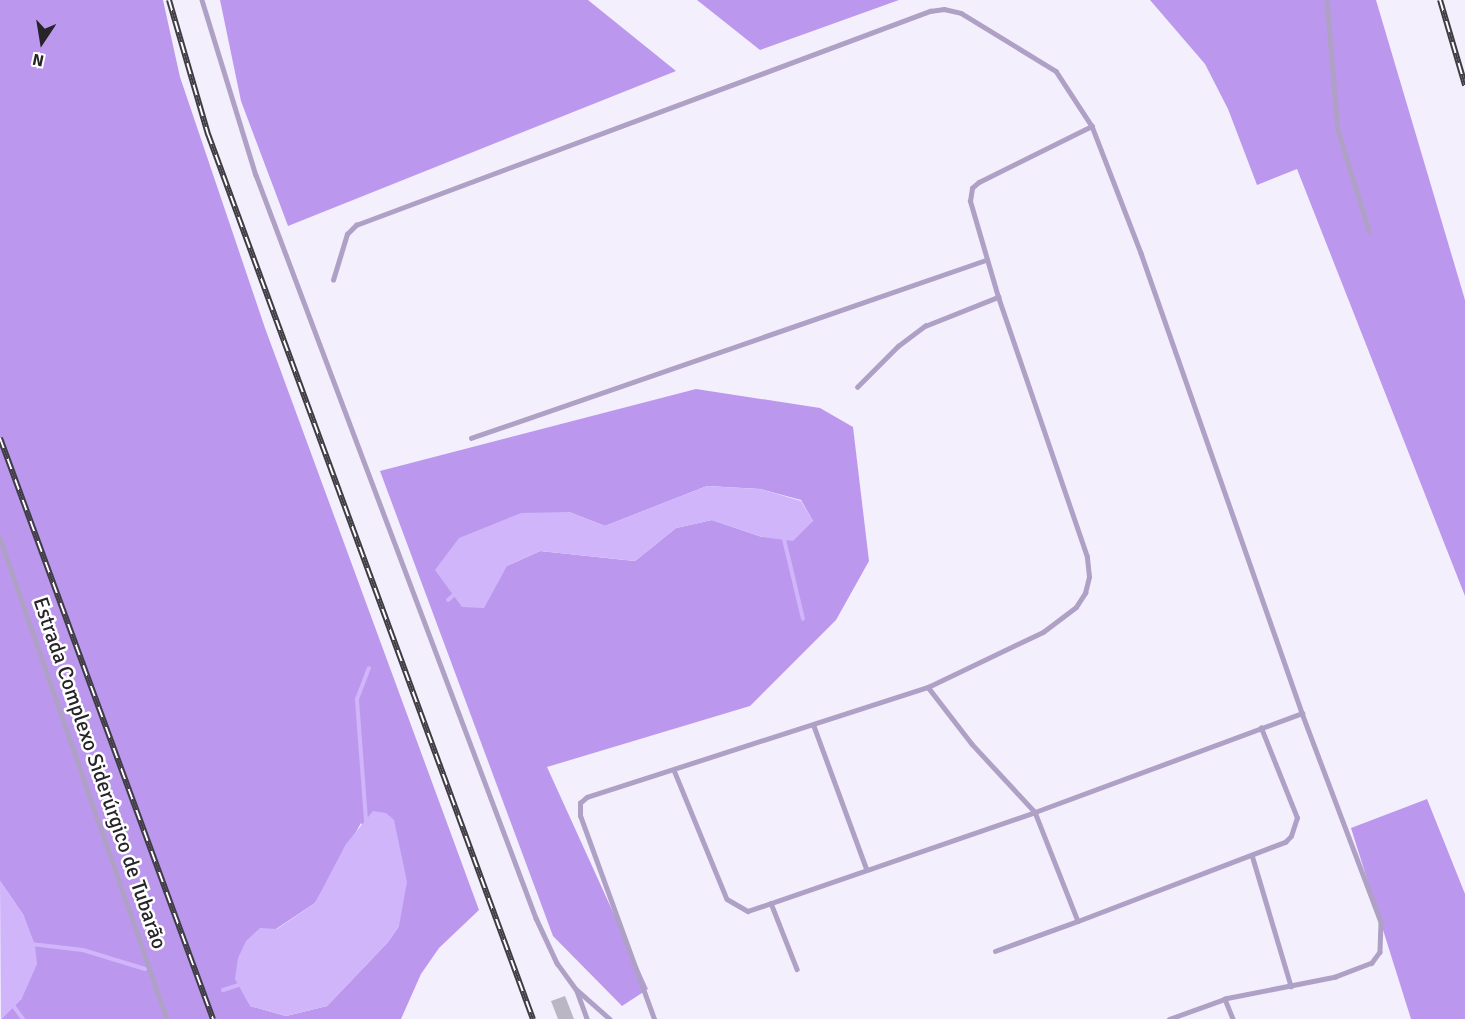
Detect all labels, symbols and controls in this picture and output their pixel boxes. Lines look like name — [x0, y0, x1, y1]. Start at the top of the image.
north arrow — [12, 12, 72, 72]
text: N — [31, 49, 46, 71]
street label: Estrada Complexo Siderúrgico de Tubarão — [28, 594, 172, 952]

